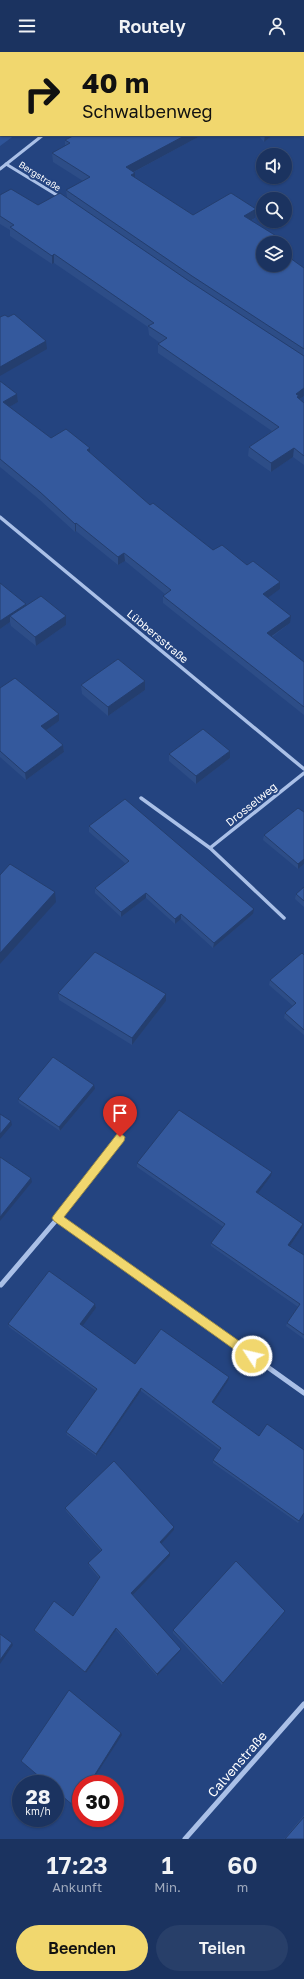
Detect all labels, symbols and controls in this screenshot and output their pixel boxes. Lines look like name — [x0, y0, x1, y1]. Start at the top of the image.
icon: menu — [16, 15, 38, 37]
text: Routely — [118, 15, 186, 37]
icon: person — [266, 15, 288, 37]
text: 40 m — [82, 66, 149, 99]
icon: right — [16, 68, 68, 120]
text: Schwalbenweg — [82, 100, 213, 122]
map controls — [256, 148, 292, 272]
button: sound — [256, 148, 292, 184]
street label: Bergstraße — [17, 159, 63, 193]
button: search — [256, 192, 292, 228]
button: layers — [256, 236, 292, 272]
street label: Lübbersstraße — [125, 607, 191, 665]
street label: Drosselweg — [223, 779, 279, 829]
pin — [103, 1096, 137, 1137]
icon: arrive — [109, 1102, 131, 1124]
position arrow — [231, 1335, 273, 1377]
street label: Calvenstraße — [204, 1728, 270, 1800]
speed limit sign: 30 — [72, 1775, 124, 1827]
text: 28 — [25, 1784, 50, 1808]
text: km/h — [25, 1805, 51, 1817]
text: 17:23 — [46, 1850, 108, 1879]
text: 1 — [161, 1850, 174, 1879]
text: 60 — [227, 1850, 258, 1879]
text: Ankunft — [52, 1879, 102, 1895]
text: Min. — [154, 1879, 181, 1895]
text: m — [237, 1879, 248, 1895]
button: Beenden — [16, 1925, 148, 1971]
button: Teilen — [156, 1925, 288, 1971]

